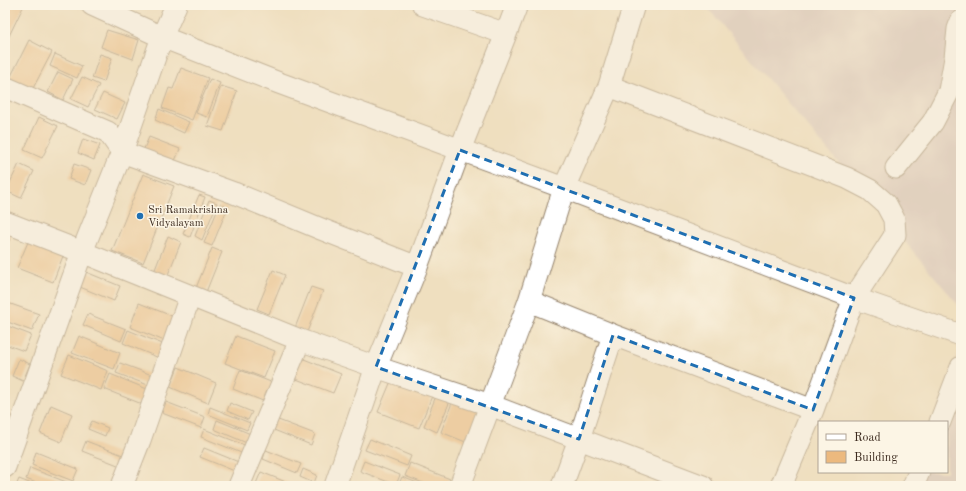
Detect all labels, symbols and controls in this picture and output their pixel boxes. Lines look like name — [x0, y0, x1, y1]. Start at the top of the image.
place label: Sri Ramakrishna Vidyalayam — [148, 205, 229, 229]
marker: Sri Ramakrishna Vidyalayam — [135, 211, 145, 221]
legend — [818, 421, 948, 473]
text: Road — [854, 432, 881, 444]
text: Building — [854, 452, 898, 464]

